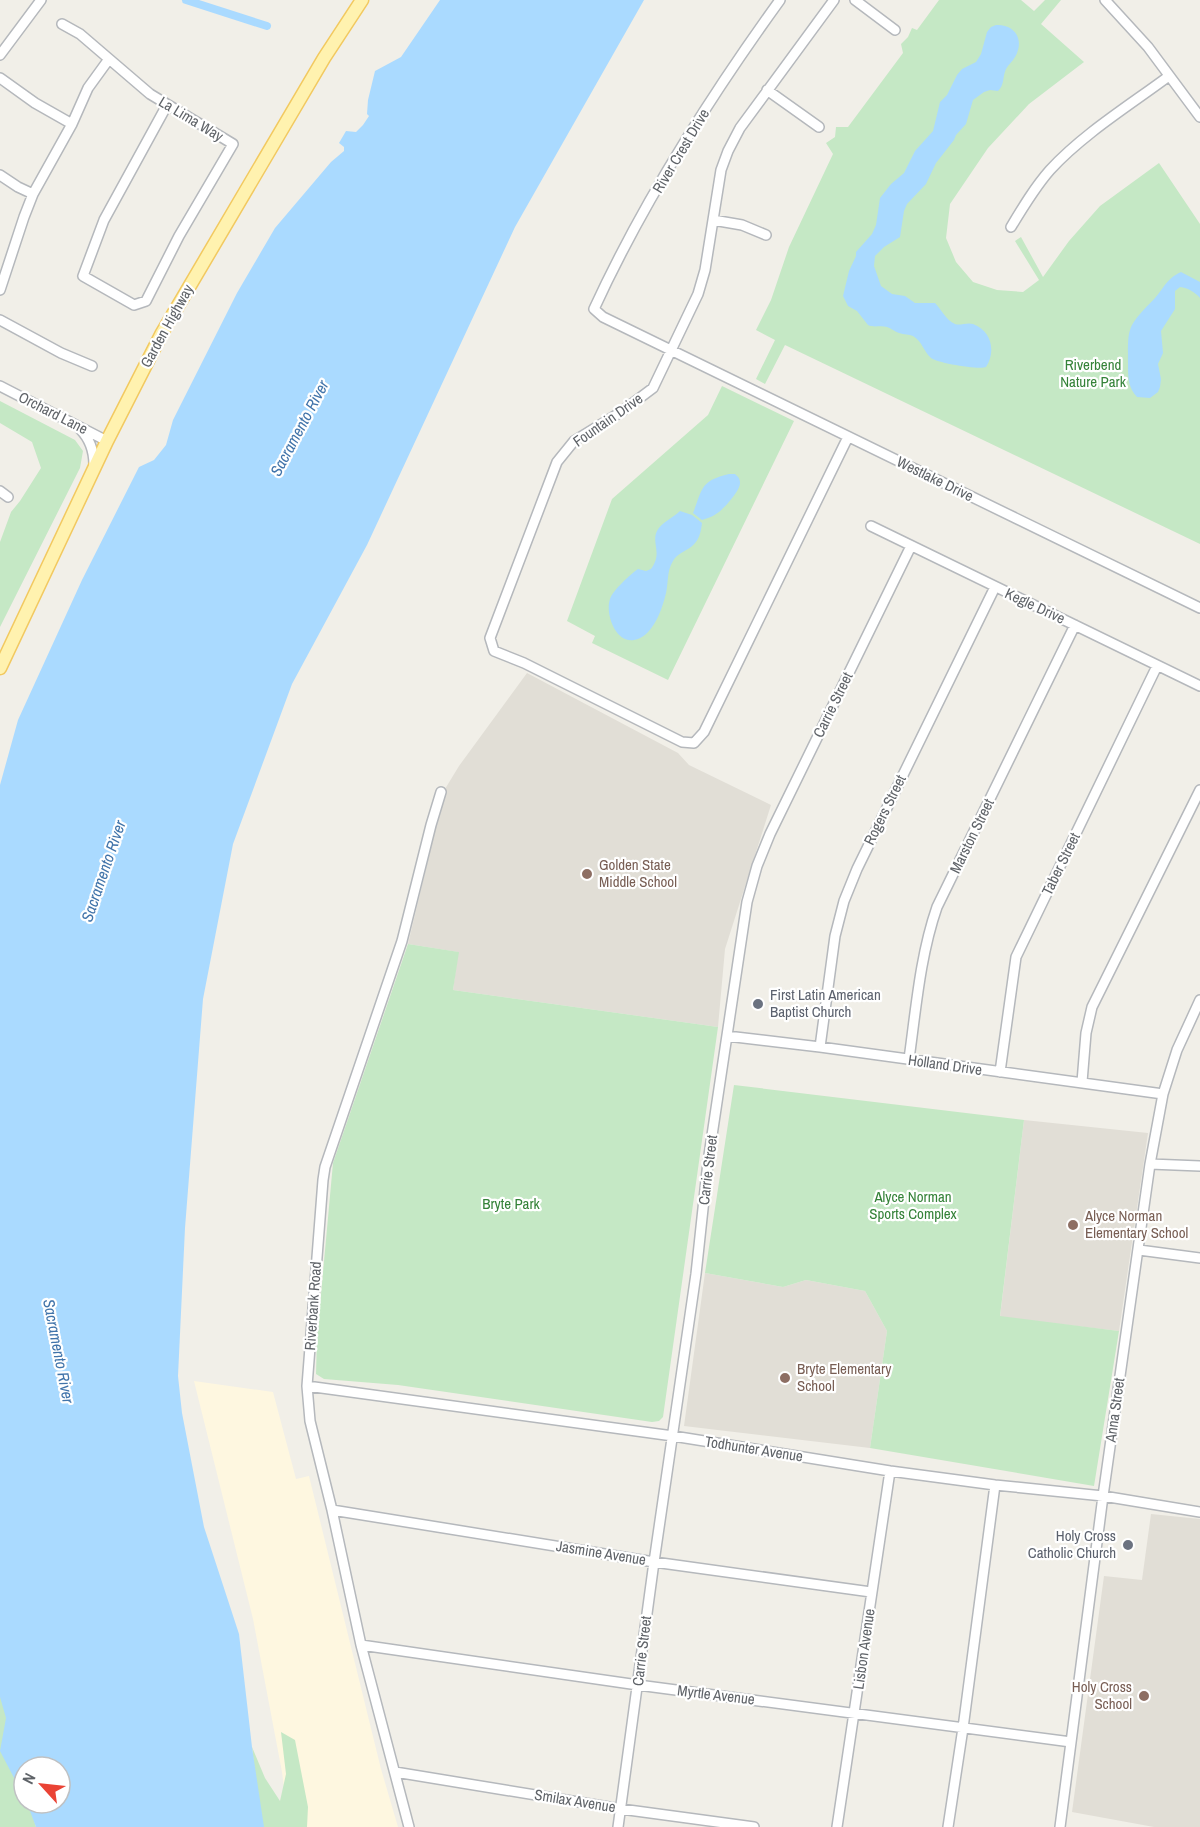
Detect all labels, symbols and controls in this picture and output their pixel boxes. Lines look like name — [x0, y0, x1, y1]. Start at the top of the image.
street label: La Lima Way — [155, 91, 228, 147]
street label: River Crest Drive — [647, 104, 714, 197]
street label: Garden Highway — [135, 280, 199, 371]
park label: Riverbend Nature Park — [1060, 354, 1127, 392]
water label: Sacramento River — [264, 376, 334, 480]
street label: Orchard Lane — [15, 386, 92, 439]
street label: Fountain Drive — [569, 388, 647, 451]
street label: Westlake Drive — [893, 451, 977, 506]
street label: Kegle Drive — [1002, 582, 1069, 629]
street label: Carrie Street — [808, 668, 858, 741]
street label: Rogers Street — [858, 771, 911, 848]
street label: Marston Street — [944, 794, 999, 877]
water label: Sacramento River — [75, 817, 131, 925]
street label: Taber Street — [1036, 828, 1085, 899]
place label: Golden State Middle School — [599, 854, 677, 892]
marker: Golden State Middle School — [580, 867, 594, 881]
place label: First Latin American Baptist Church — [770, 984, 881, 1022]
marker: First Latin American Baptist Church — [751, 997, 765, 1011]
street label: Holland Drive — [907, 1049, 984, 1080]
street label: Carrie Street — [693, 1133, 722, 1206]
park label: Alyce Norman Sports Complex — [869, 1186, 958, 1224]
park label: Bryte Park — [482, 1193, 541, 1214]
place label: Alyce Norman Elementary School — [1084, 1205, 1188, 1243]
marker: Alyce Norman Elementary School — [1066, 1218, 1080, 1232]
street label: Riverbank Road — [299, 1261, 326, 1351]
water label: Sacramento River — [38, 1297, 80, 1406]
place label: Bryte Elementary School — [797, 1358, 892, 1396]
marker: Bryte Elementary School — [778, 1371, 792, 1385]
street label: Anna Street — [1099, 1376, 1130, 1445]
street label: Todhunter Avenue — [704, 1430, 805, 1467]
place label: Holy Cross Catholic Church — [1028, 1525, 1116, 1563]
street label: Jasmine Avenue — [555, 1535, 648, 1570]
marker: Holy Cross Catholic Church — [1121, 1538, 1135, 1552]
street label: Lisbon Avenue — [847, 1607, 880, 1691]
street label: Carrie Street — [627, 1614, 656, 1687]
place label: Holy Cross School — [1072, 1676, 1132, 1714]
street label: Myrtle Avenue — [676, 1679, 756, 1710]
marker: Holy Cross School — [1137, 1689, 1151, 1703]
north arrow — [12, 1755, 72, 1815]
text: N — [17, 1769, 41, 1787]
street label: Smilax Avenue — [533, 1784, 617, 1817]

